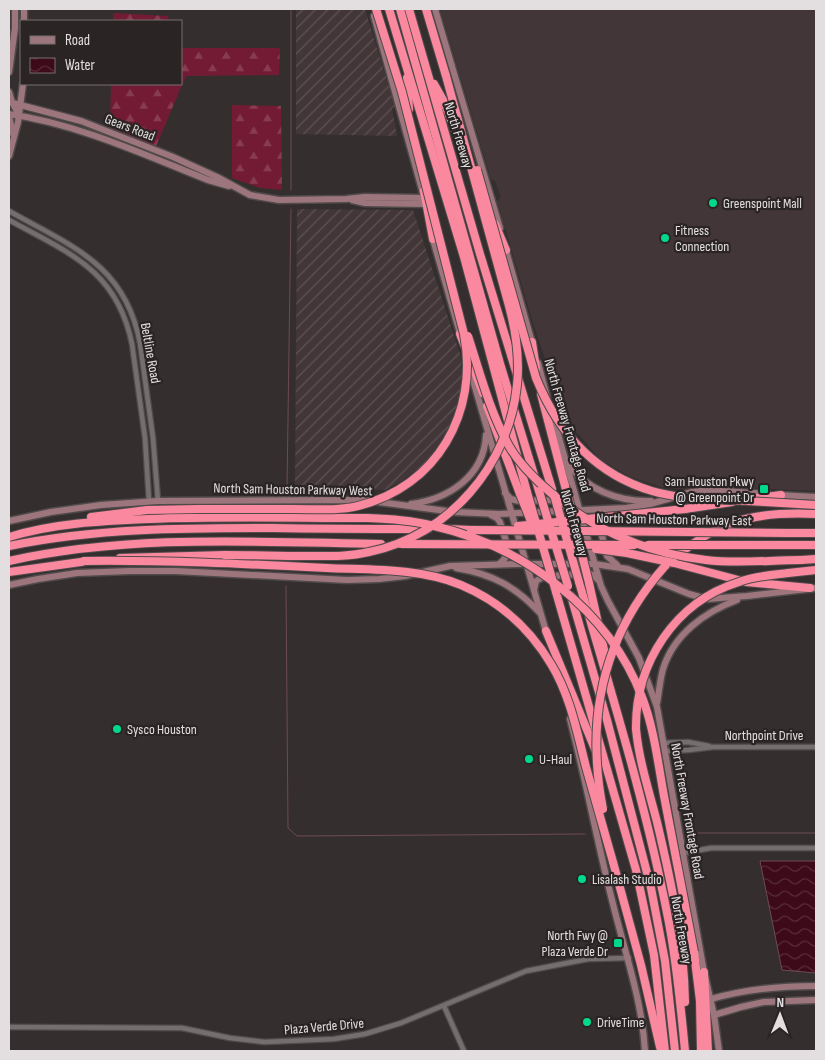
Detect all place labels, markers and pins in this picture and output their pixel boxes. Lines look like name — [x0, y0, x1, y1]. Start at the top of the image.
place label: Greenspoint Mall — [723, 195, 802, 212]
marker: Greenspoint Mall — [707, 197, 719, 209]
place label: Fitness Connection — [675, 222, 729, 255]
marker: Fitness Connection — [659, 232, 671, 244]
place label: Sam Houston Pkwy @ Greenpoint Dr — [665, 473, 755, 506]
marker: Sam Houston Pkwy @ Greenpoint Dr — [758, 483, 770, 495]
place label: Sysco Houston — [127, 721, 197, 738]
marker: Sysco Houston — [111, 723, 123, 735]
place label: U-Haul — [539, 751, 572, 768]
marker: U-Haul — [523, 753, 535, 765]
place label: Lisalash Studio — [592, 871, 662, 888]
marker: Lisalash Studio — [576, 873, 588, 885]
place label: North Fwy @ Plaza Verde Dr — [542, 927, 608, 960]
marker: North Fwy @ Plaza Verde Dr — [612, 937, 624, 949]
place label: DriveTime — [597, 1014, 644, 1031]
marker: DriveTime — [581, 1016, 593, 1028]

